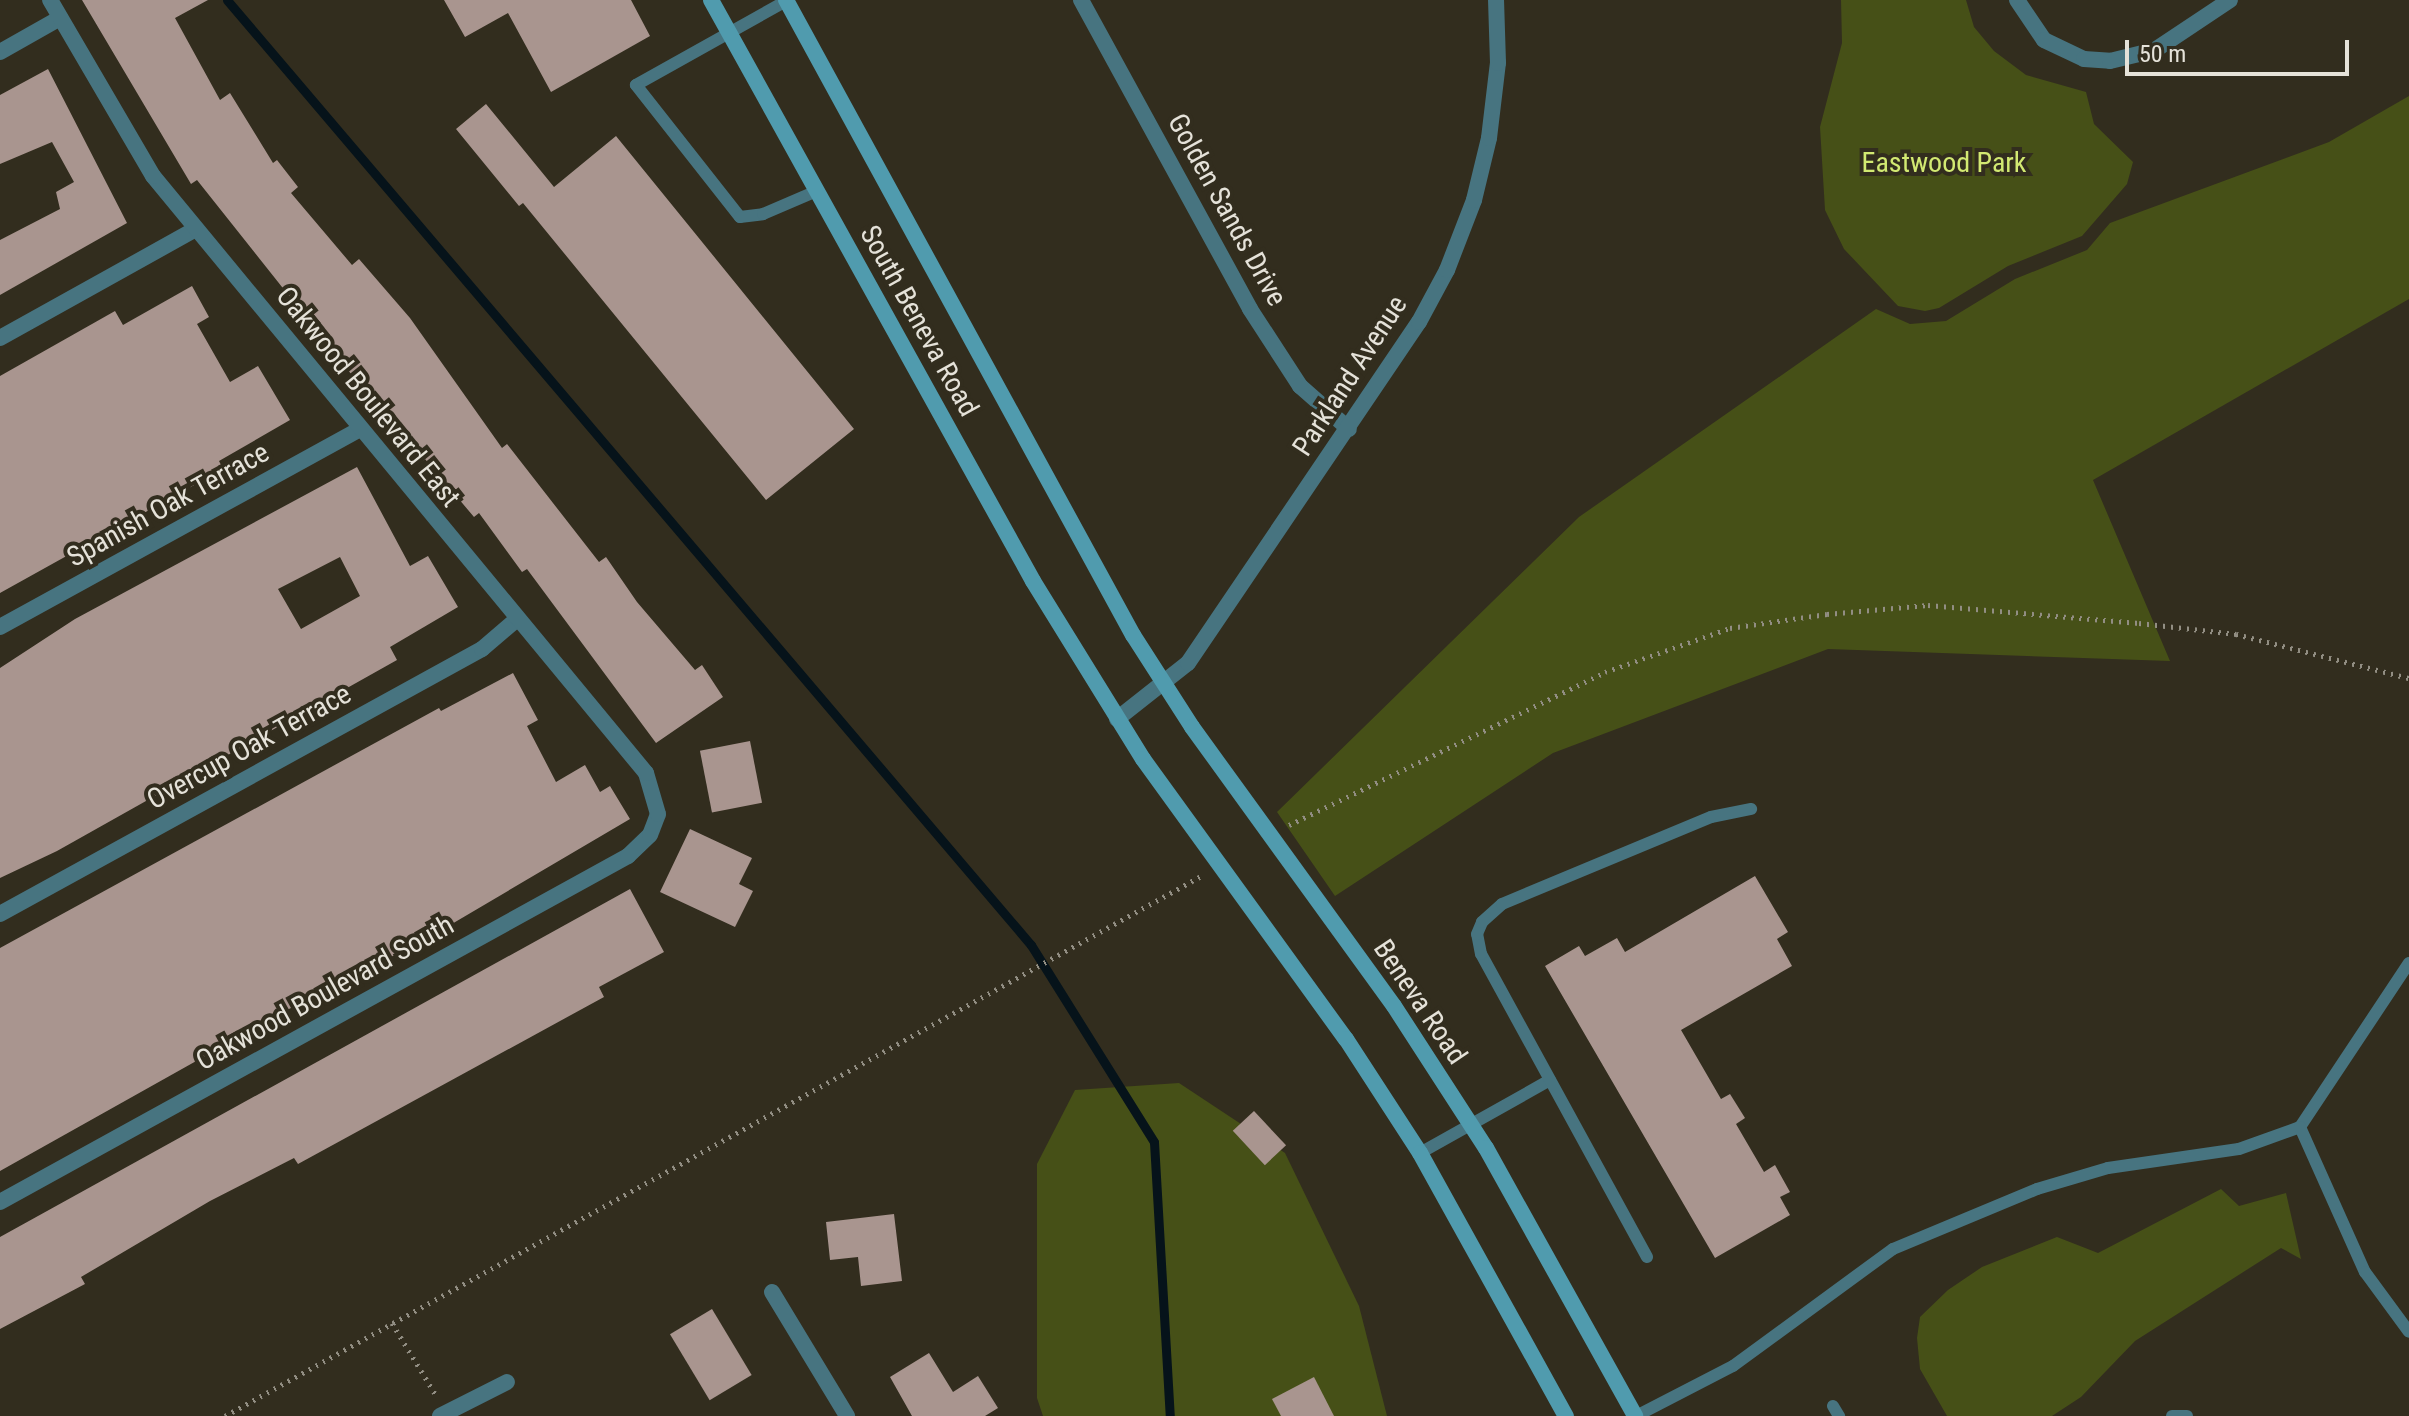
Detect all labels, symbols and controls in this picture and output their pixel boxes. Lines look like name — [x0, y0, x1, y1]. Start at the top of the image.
scale bar — [2129, 24, 2353, 74]
text: 50 m — [2139, 40, 2186, 68]
street label: Golden Sands Drive — [1160, 108, 1294, 312]
park label: Eastwood Park — [1862, 146, 2026, 180]
street label: South Beneva Road — [853, 220, 985, 422]
street label: Oakwood Boulevard East — [269, 280, 467, 514]
street label: Parkland Avenue — [1286, 290, 1414, 462]
street label: Spanish Oak Terrace — [61, 436, 275, 574]
street label: Overcup Oak Terrace — [141, 677, 357, 817]
street label: Oakwood Boulevard South — [190, 908, 460, 1078]
street label: Beneva Road — [1366, 933, 1474, 1071]

